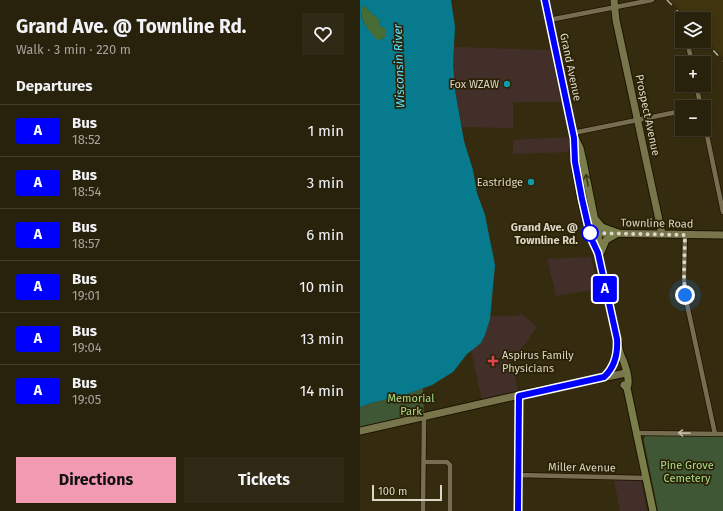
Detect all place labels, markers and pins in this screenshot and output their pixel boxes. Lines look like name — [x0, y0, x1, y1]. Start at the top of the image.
place label: Fox WZAW — [449, 78, 499, 91]
marker: Fox WZAW — [502, 79, 512, 89]
place label: Eastridge — [477, 176, 523, 189]
marker: Eastridge — [526, 177, 536, 187]
place label: Grand Ave. @ Townline Rd. — [511, 221, 578, 247]
marker: Grand Ave. @ Townline Rd. — [581, 224, 599, 242]
place label: Aspirus Family Physicians — [502, 349, 574, 375]
marker: Aspirus Family Physicians — [487, 355, 499, 367]

